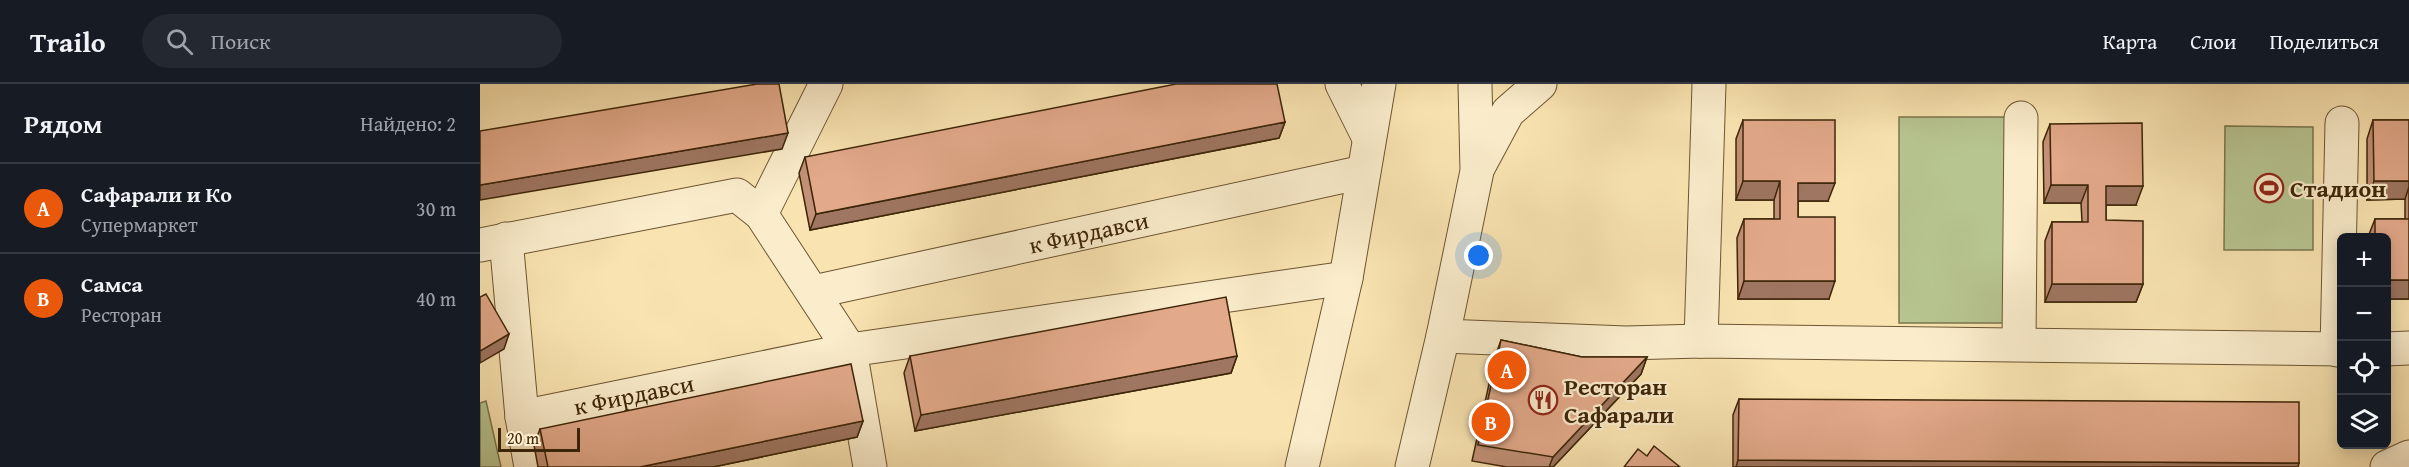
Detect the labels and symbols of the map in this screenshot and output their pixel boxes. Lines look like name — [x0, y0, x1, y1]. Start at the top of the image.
place label: Стадион — [2290, 171, 2386, 206]
sports icon: Стадион — [2253, 172, 2285, 204]
street label: к Фирдавси — [1025, 202, 1152, 262]
your location — [1464, 241, 1493, 270]
pin: A — [1488, 348, 1526, 392]
street label: к Фирдавси — [571, 365, 697, 424]
place label: Ресторан Сафарали — [1564, 369, 1674, 432]
restaurant icon: Ресторан Сафарали — [1527, 384, 1559, 416]
pin: B — [1472, 400, 1510, 444]
scale bar — [498, 425, 580, 452]

